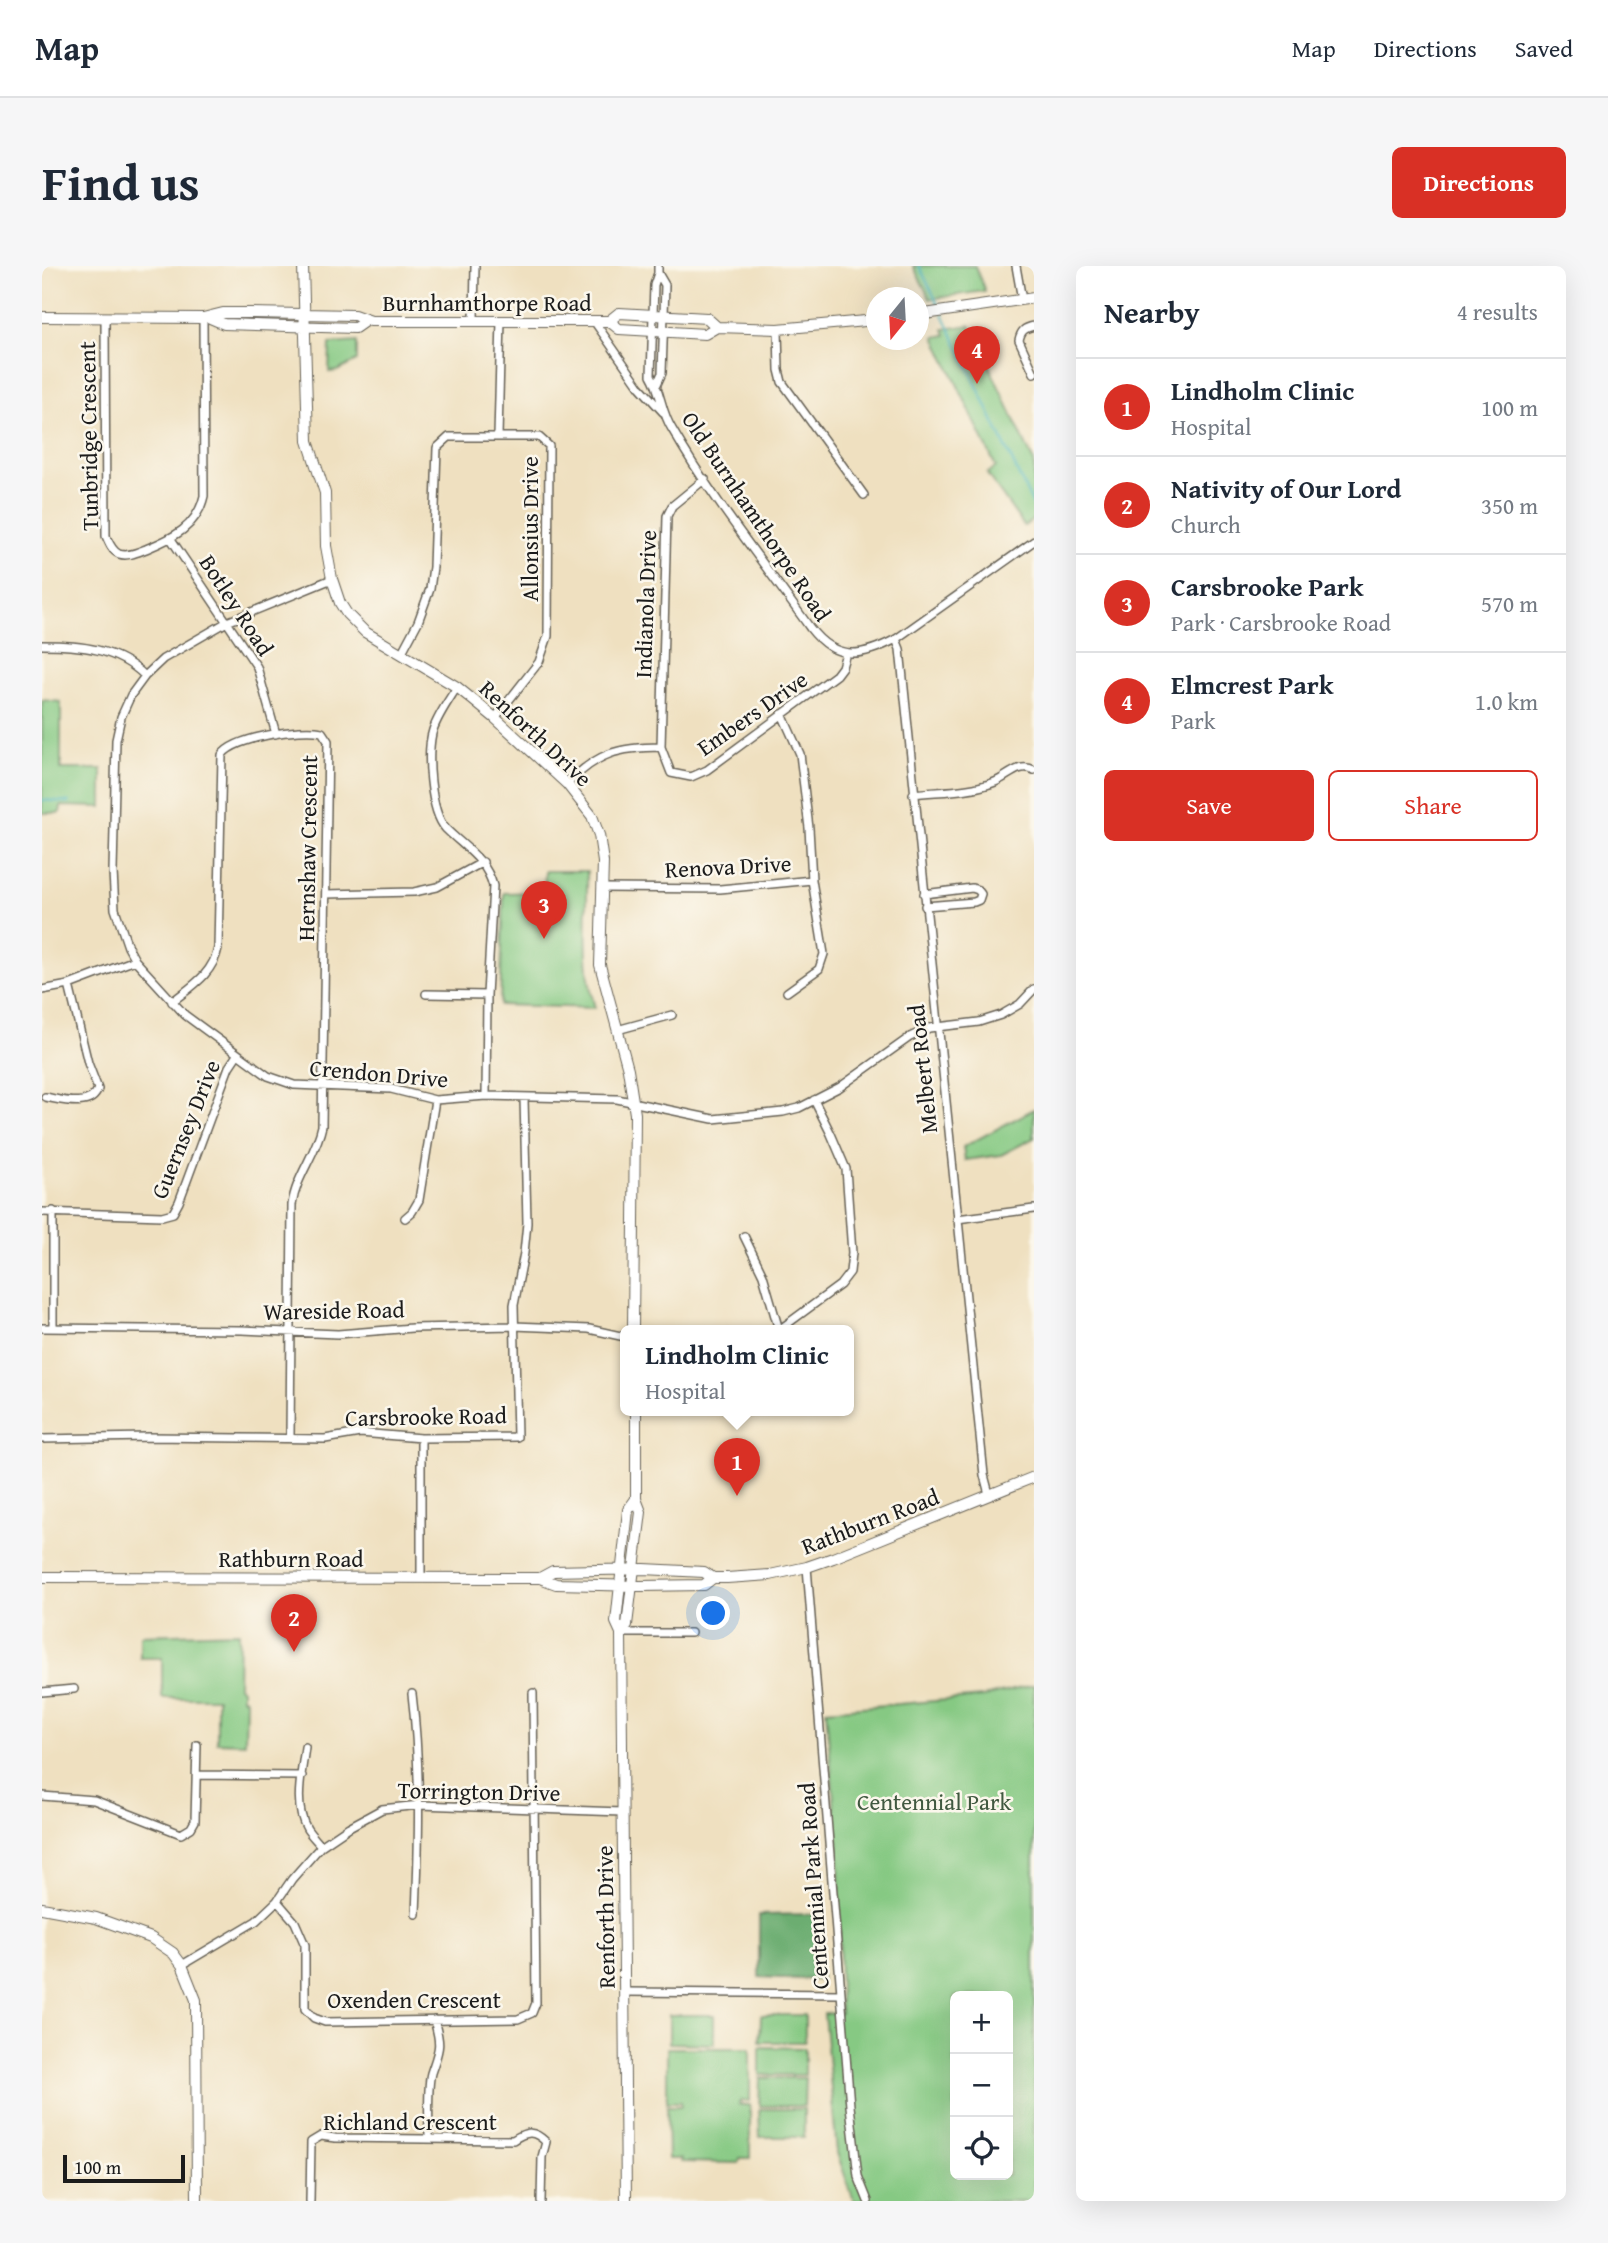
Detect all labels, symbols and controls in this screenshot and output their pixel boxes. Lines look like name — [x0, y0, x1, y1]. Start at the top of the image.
text: Map — [35, 24, 99, 72]
text: Map — [1292, 31, 1336, 66]
text: Directions — [1374, 31, 1477, 66]
text: Saved — [1515, 31, 1573, 66]
text: Find us — [42, 146, 200, 218]
button: Directions — [1392, 147, 1566, 218]
street label: Burnhamthorpe Road — [382, 286, 592, 319]
north arrow — [866, 287, 929, 350]
text: Nearby — [1104, 290, 1200, 334]
text: 4 results — [1457, 295, 1538, 328]
pin: 4 — [954, 326, 1000, 384]
street label: Tunbridge Crescent — [70, 341, 106, 531]
text: Lindholm Clinic — [1171, 371, 1354, 410]
text: 1 — [1121, 391, 1133, 424]
text: 100 m — [1481, 391, 1538, 424]
street label: Old Burnhamthorpe Road — [674, 404, 840, 628]
text: Hospital — [1171, 410, 1251, 443]
street label: Allonsius Drive — [513, 456, 546, 602]
text: Nativity of Our Lord — [1171, 469, 1401, 508]
text: 2 — [1121, 489, 1133, 522]
text: 350 m — [1481, 489, 1538, 522]
text: Church — [1171, 508, 1241, 541]
street label: Indianola Drive — [626, 529, 664, 679]
street label: Botley Road — [192, 548, 282, 663]
text: Carsbrooke Park — [1171, 567, 1364, 606]
text: 3 — [1121, 587, 1133, 620]
text: 570 m — [1481, 587, 1538, 620]
text: Park · Carsbrooke Road — [1171, 606, 1391, 639]
street label: Embers Drive — [690, 663, 814, 763]
text: Elmcrest Park — [1171, 665, 1334, 704]
street label: Renforth Drive — [472, 672, 600, 794]
text: 4 — [1121, 685, 1133, 718]
text: 1.0 km — [1475, 685, 1538, 718]
text: Park — [1171, 704, 1215, 737]
street label: Hernshaw Crescent — [289, 755, 325, 941]
button: Save — [1104, 770, 1314, 841]
button: Share — [1328, 770, 1538, 841]
street label: Renova Drive — [664, 846, 792, 886]
pin: 3 — [521, 881, 567, 939]
street label: Melbert Road — [899, 1002, 945, 1135]
street label: Crendon Drive — [308, 1051, 450, 1095]
street label: Guernsey Drive — [142, 1055, 228, 1203]
street label: Wareside Road — [263, 1292, 406, 1328]
popup — [620, 1325, 854, 1416]
text: Lindholm Clinic — [645, 1335, 829, 1374]
text: Hospital — [645, 1374, 726, 1407]
street label: Carsbrooke Road — [345, 1398, 508, 1434]
pin: 1 — [714, 1438, 760, 1496]
street label: Rathburn Road — [796, 1479, 944, 1562]
street label: Rathburn Road — [218, 1542, 364, 1575]
pin: 2 — [271, 1594, 317, 1652]
your location — [696, 1596, 730, 1630]
street label: Torrington Drive — [397, 1773, 561, 1809]
street label: Centennial Park Road — [789, 1781, 837, 1991]
park label: Centennial Park — [857, 1785, 1011, 1818]
street label: Renforth Drive — [587, 1845, 623, 1989]
street label: Oxenden Crescent — [327, 1983, 501, 2016]
map controls — [950, 1991, 1013, 2180]
button: + — [950, 1991, 1013, 2054]
button: − — [950, 2054, 1013, 2117]
street label: Richland Crescent — [323, 2105, 497, 2138]
button: locate — [950, 2117, 1013, 2180]
scale bar — [63, 2152, 186, 2184]
text: 100 m — [74, 2153, 121, 2181]

